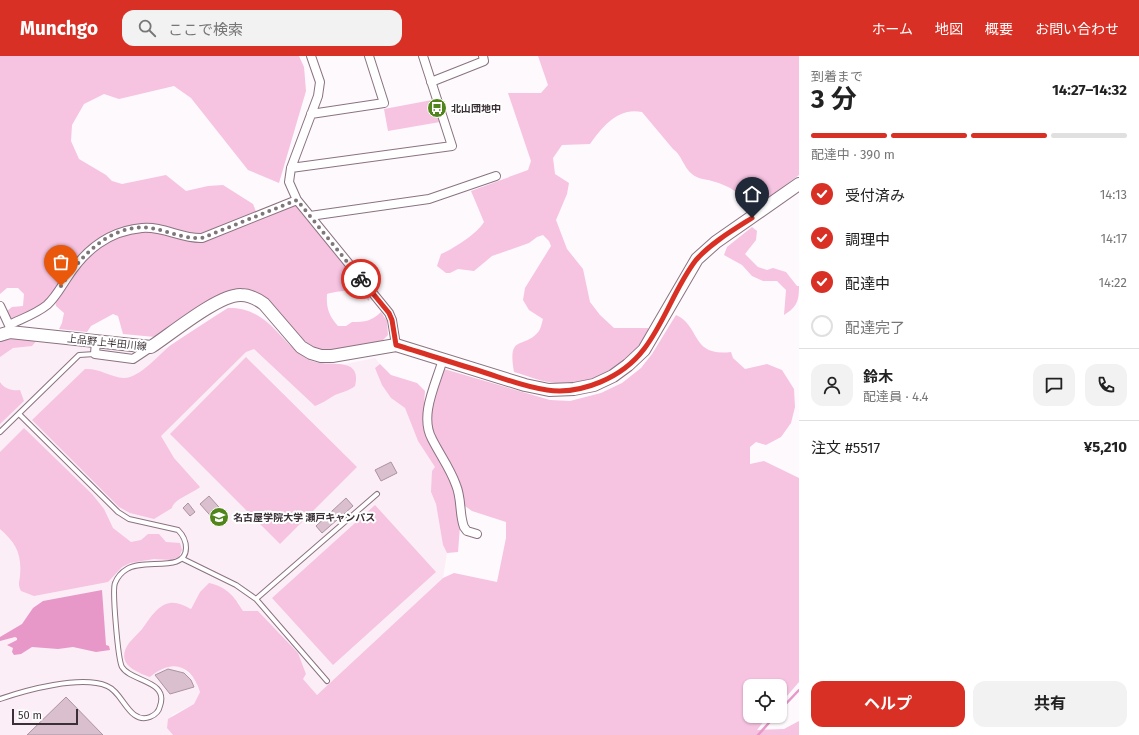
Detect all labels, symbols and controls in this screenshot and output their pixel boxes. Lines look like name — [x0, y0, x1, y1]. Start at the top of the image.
search box — [122, 10, 402, 46]
text: Munchgo — [20, 17, 98, 40]
icon: search — [136, 17, 158, 39]
text: ここで検索 — [168, 21, 243, 39]
text: ホーム — [871, 21, 913, 38]
text: 地図 — [935, 21, 963, 38]
text: 概要 — [985, 21, 1013, 38]
text: お問い合わせ — [1035, 21, 1119, 38]
text: 到着まで — [811, 69, 863, 84]
text: 14:27–14:32 — [1052, 81, 1127, 99]
text: 3 分 — [811, 84, 857, 115]
bus stop icon: 北山団地中 — [426, 97, 448, 119]
place label: 北山団地中 — [451, 103, 501, 115]
text: 配達中 · 390 m — [811, 147, 895, 162]
pin — [735, 177, 769, 218]
icon: home — [741, 183, 763, 205]
icon: check — [811, 183, 833, 205]
text: 受付済み — [845, 187, 905, 205]
text: 14:13 — [1100, 187, 1127, 202]
icon: check — [811, 227, 833, 249]
text: 調理中 — [845, 231, 890, 249]
text: 14:17 — [1100, 231, 1127, 246]
pin — [44, 245, 78, 286]
icon: bag — [50, 251, 72, 273]
courier — [341, 259, 381, 299]
icon: bike — [350, 268, 372, 290]
icon: check — [811, 271, 833, 293]
text: 配達中 — [845, 275, 890, 293]
text: 14:22 — [1098, 275, 1127, 290]
text: 配達完了 — [845, 319, 905, 337]
street label: 上品野上半田川線 — [66, 333, 147, 353]
button: person — [811, 364, 853, 406]
button: chat — [1033, 364, 1075, 406]
button: phone — [1085, 364, 1127, 406]
text: 鈴木 — [863, 368, 893, 386]
text: 配達員 · 4.4 — [863, 389, 929, 404]
text: ¥5,210 — [1084, 438, 1127, 456]
text: 注文 #5517 — [811, 439, 880, 457]
school or university icon: 名古屋学院大学 瀬戸キャンパス — [208, 506, 230, 528]
place label: 名古屋学院大学 瀬戸キャンパス — [233, 512, 375, 524]
map controls — [743, 679, 787, 723]
button: locate — [743, 679, 787, 723]
button: ヘルプ — [811, 681, 965, 727]
button: 共有 — [973, 681, 1127, 727]
scale bar — [12, 707, 78, 726]
text: 50 m — [18, 709, 42, 722]

